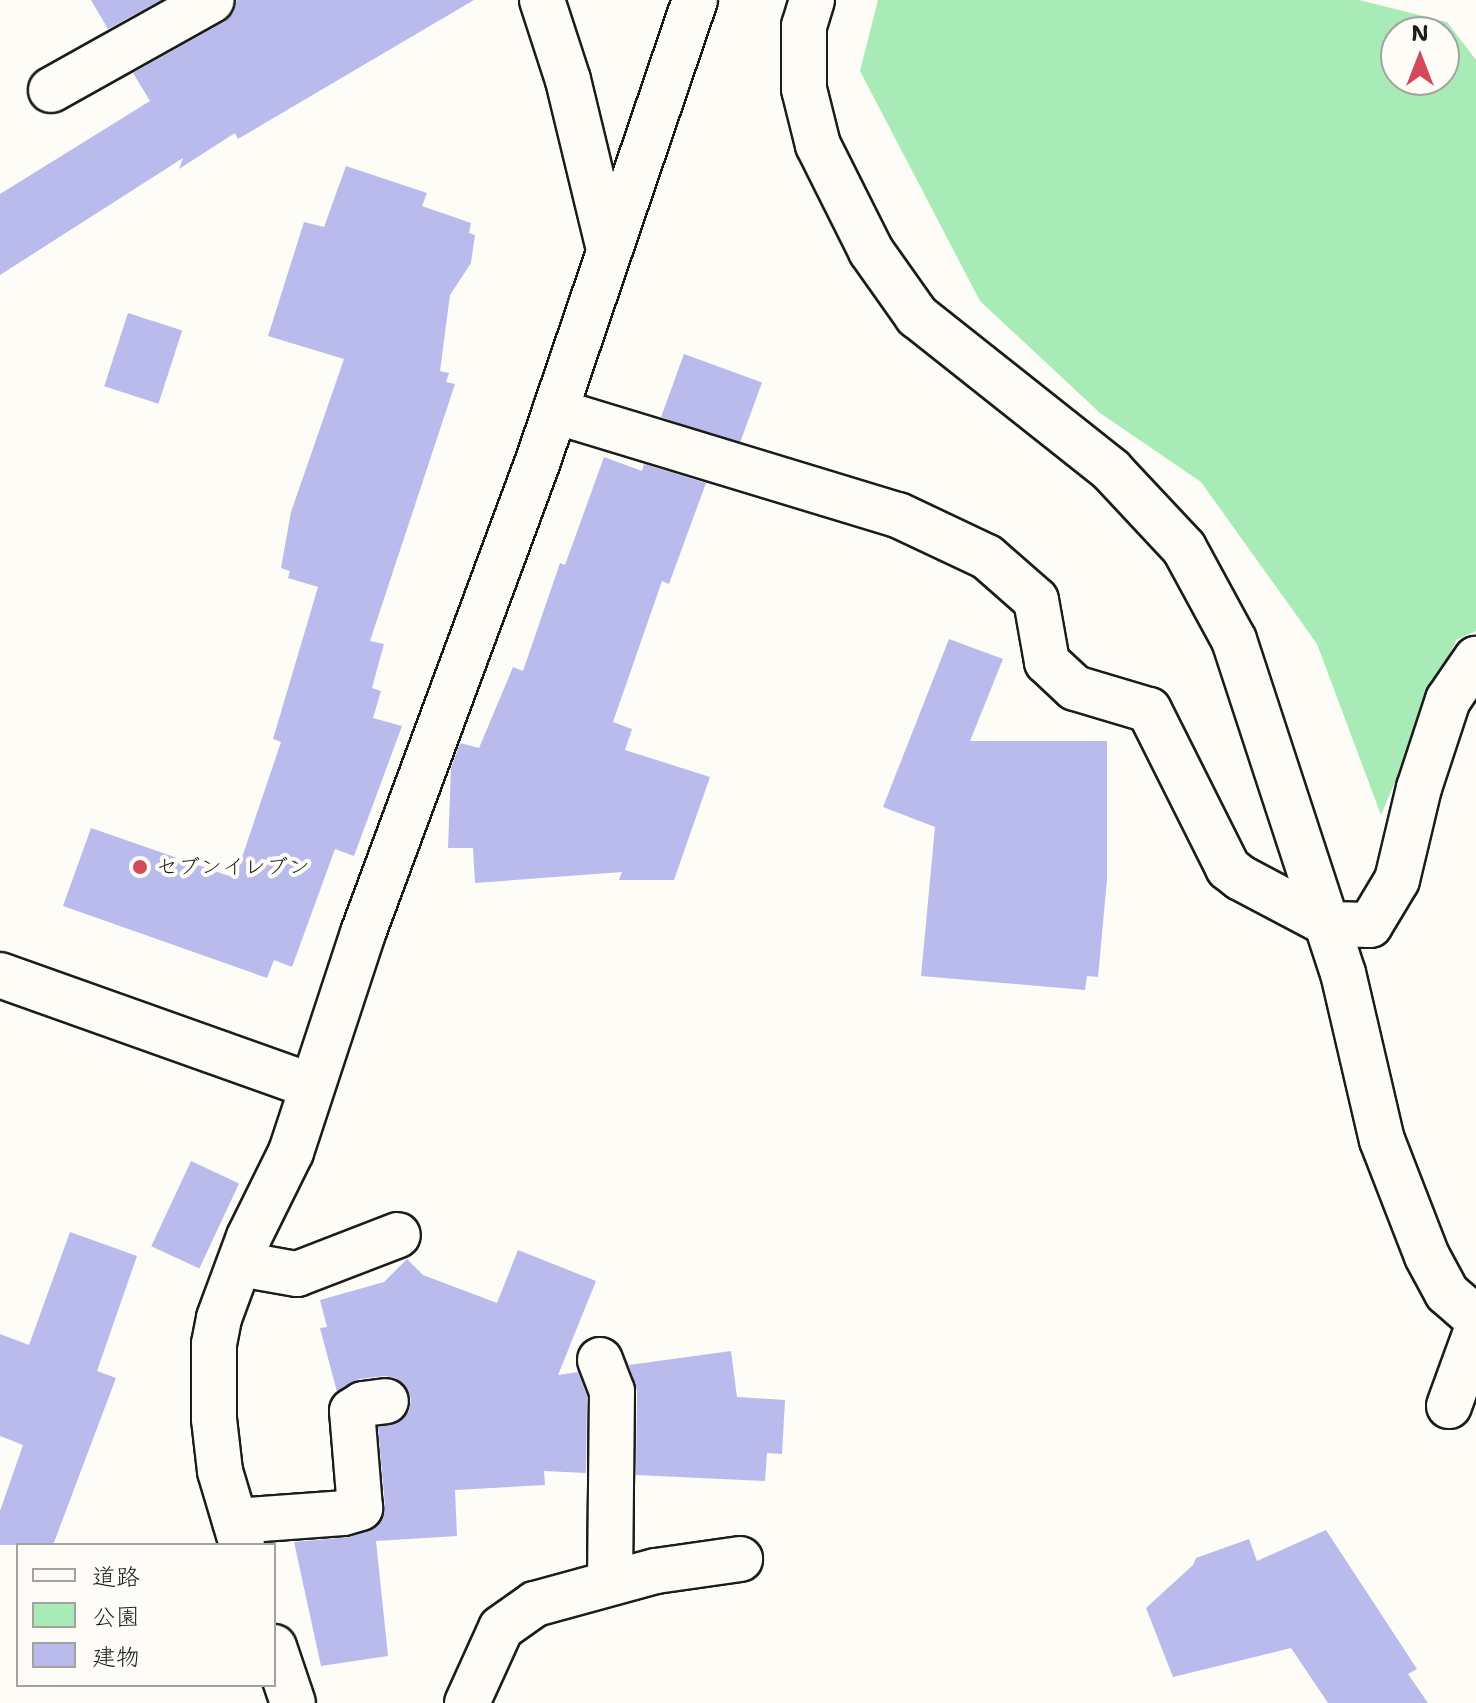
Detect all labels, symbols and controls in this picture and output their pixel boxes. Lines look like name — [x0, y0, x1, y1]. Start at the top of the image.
north arrow — [1380, 16, 1460, 96]
text: N — [1411, 19, 1429, 48]
place label: セブンイレブン — [156, 854, 310, 880]
marker: セブンイレブン — [131, 858, 149, 876]
legend — [16, 1543, 276, 1687]
text: 道路 — [92, 1561, 140, 1593]
text: 公園 — [92, 1601, 140, 1633]
text: 建物 — [92, 1641, 140, 1673]

